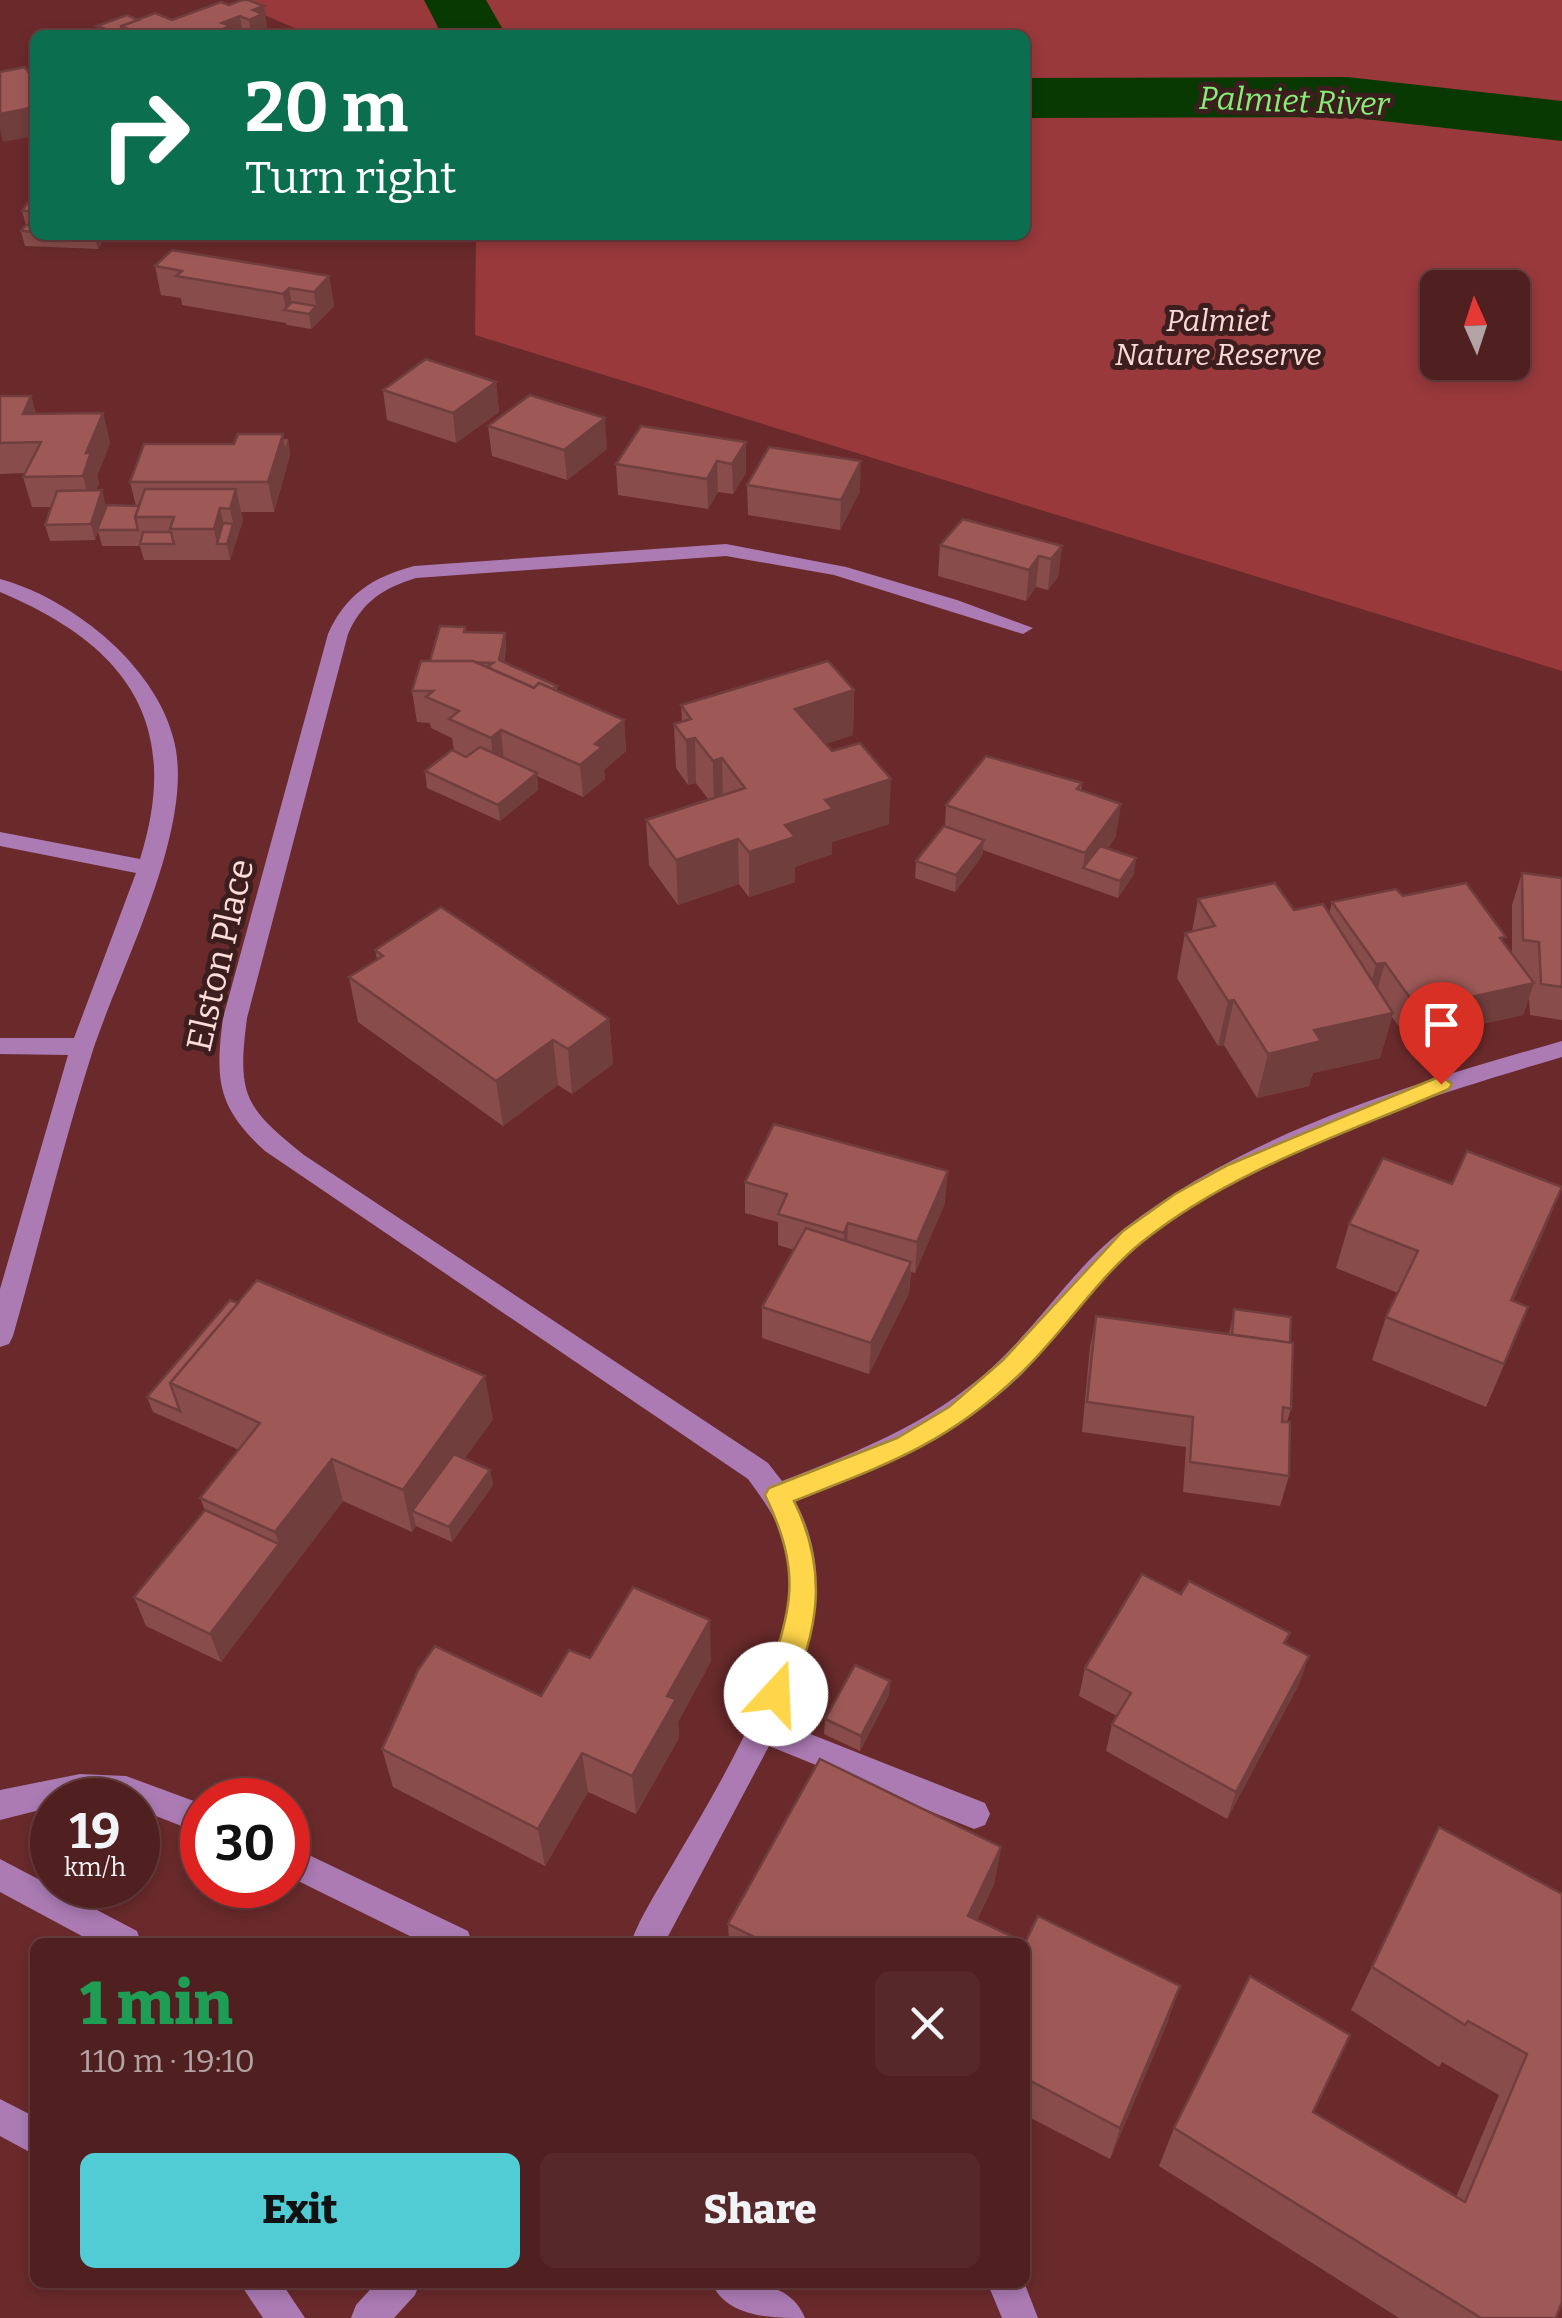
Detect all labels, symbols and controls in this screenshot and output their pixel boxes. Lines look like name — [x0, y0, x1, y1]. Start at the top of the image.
text: 20 m — [245, 66, 408, 150]
icon: right — [80, 70, 210, 200]
water label: Palmiet River — [1198, 79, 1392, 123]
text: Turn right — [245, 151, 457, 205]
north arrow — [1420, 270, 1530, 380]
map controls — [1420, 270, 1530, 380]
park label: Palmiet Nature Reserve — [1115, 303, 1321, 373]
street label: Elston Place — [178, 855, 262, 1055]
pin — [1399, 982, 1484, 1085]
icon: arrive — [1414, 997, 1469, 1052]
position arrow — [724, 1642, 828, 1746]
speed limit sign: 30 — [180, 1778, 310, 1908]
text: 19 — [69, 1801, 121, 1861]
text: km/h — [64, 1853, 126, 1883]
text: 1 min — [80, 1968, 233, 2040]
button: close — [875, 1971, 980, 2076]
text: 110 m · 19:10 — [80, 2042, 255, 2080]
button: Exit — [80, 2153, 520, 2268]
button: Share — [540, 2153, 980, 2268]

